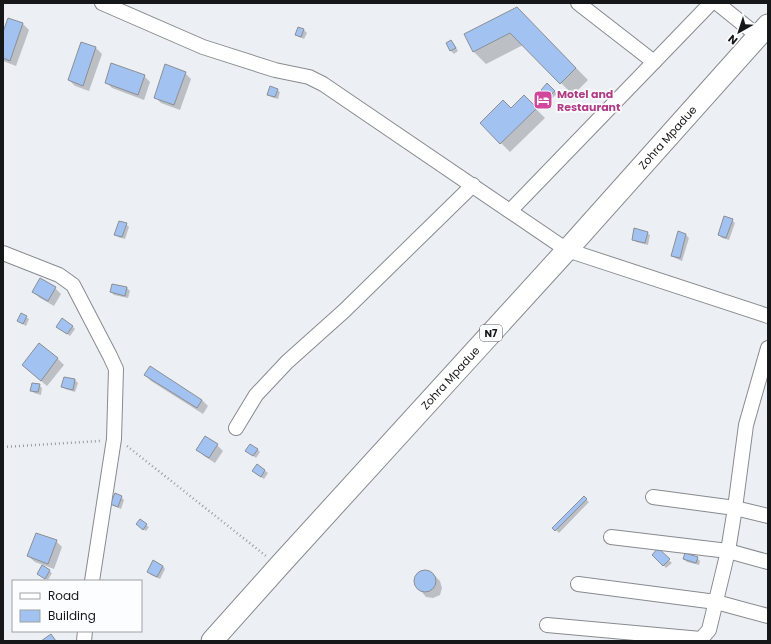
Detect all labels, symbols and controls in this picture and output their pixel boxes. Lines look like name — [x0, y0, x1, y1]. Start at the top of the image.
north arrow — [719, 12, 759, 52]
text: N — [724, 31, 741, 49]
place label: Motel and Restaurant — [557, 86, 621, 115]
hotel icon: Motel and Restaurant — [532, 89, 554, 111]
street label: Zohra Mpadue — [635, 102, 700, 173]
road number: N7 — [480, 325, 502, 341]
street label: Zohra Mpadue — [417, 343, 483, 413]
legend — [12, 580, 142, 632]
text: Road — [48, 587, 79, 604]
text: Building — [48, 607, 96, 624]

